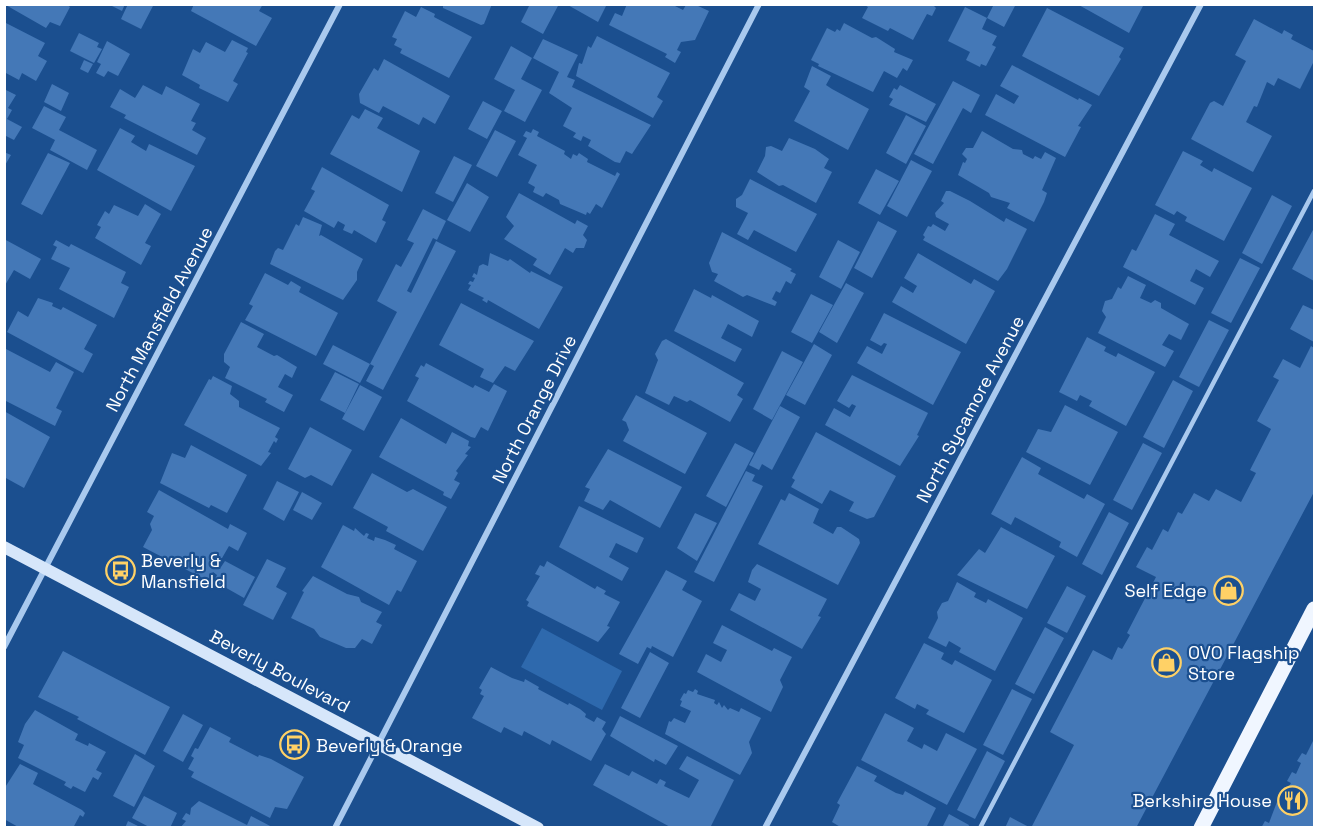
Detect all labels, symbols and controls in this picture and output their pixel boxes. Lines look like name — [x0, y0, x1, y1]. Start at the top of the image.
street label: North Mansfield Avenue — [100, 222, 218, 416]
street label: North Sycamore Avenue — [911, 311, 1029, 507]
street label: North Orange Drive — [487, 331, 581, 487]
place label: Beverly & Mansfield — [141, 549, 226, 593]
bus stop icon: Beverly & Mansfield — [104, 554, 136, 586]
shop icon: Self Edge — [1212, 574, 1244, 606]
place label: Self Edge — [1124, 579, 1207, 602]
street label: Beverly Boulevard — [206, 624, 354, 718]
place label: OVO Flagship Store — [1188, 641, 1300, 685]
shop icon: OVO Flagship Store — [1151, 646, 1183, 678]
bus stop icon: Beverly & Orange — [279, 729, 311, 761]
place label: Beverly & Orange — [316, 734, 463, 757]
restaurant icon: Berkshire House — [1277, 784, 1309, 816]
place label: Berkshire House — [1132, 789, 1272, 812]

